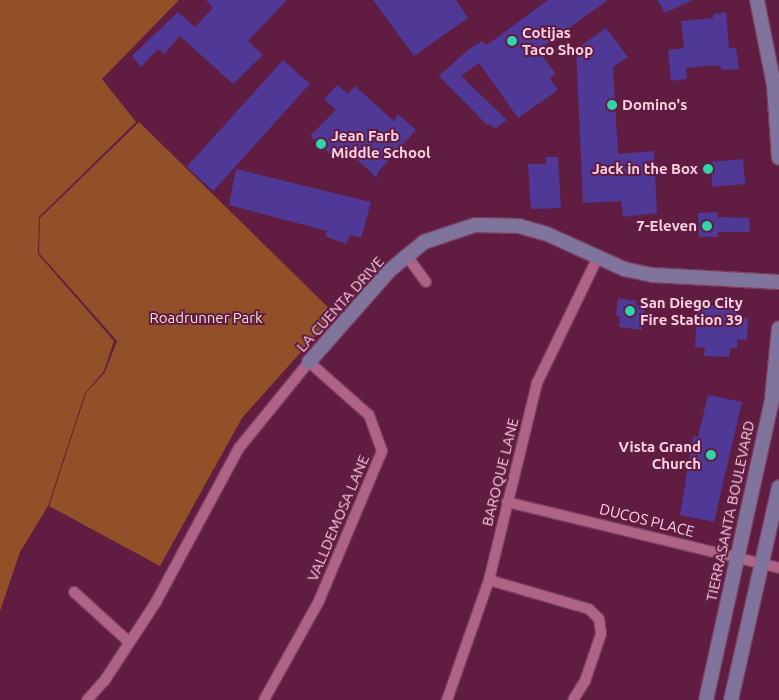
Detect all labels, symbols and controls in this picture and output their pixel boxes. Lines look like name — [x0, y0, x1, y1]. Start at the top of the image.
place label: Cotijas Taco Shop — [522, 23, 593, 58]
marker: Cotijas Taco Shop — [506, 35, 518, 47]
place label: Domino's — [622, 96, 687, 114]
marker: Domino's — [606, 99, 618, 111]
place label: Jean Farb Middle School — [331, 126, 430, 161]
marker: Jean Farb Middle School — [315, 138, 327, 150]
place label: Jack in the Box — [592, 160, 698, 178]
marker: Jack in the Box — [702, 163, 714, 175]
place label: 7-Eleven — [636, 217, 697, 235]
marker: 7-Eleven — [701, 220, 713, 232]
street label: LA CUENTA DRIVE — [292, 253, 388, 355]
place label: San Diego City Fire Station 39 — [640, 293, 743, 328]
marker: San Diego City Fire Station 39 — [624, 305, 636, 317]
park label: Roadrunner Park — [149, 309, 263, 327]
street label: BAROQUE LANE — [478, 416, 522, 528]
street label: TIERRASANTA BOULEVARD — [702, 419, 758, 603]
place label: Vista Grand Church — [618, 437, 701, 472]
marker: Vista Grand Church — [705, 449, 717, 461]
street label: VALLDEMOSA LANE — [303, 452, 373, 584]
street label: DUCOS PLACE — [598, 500, 696, 540]

